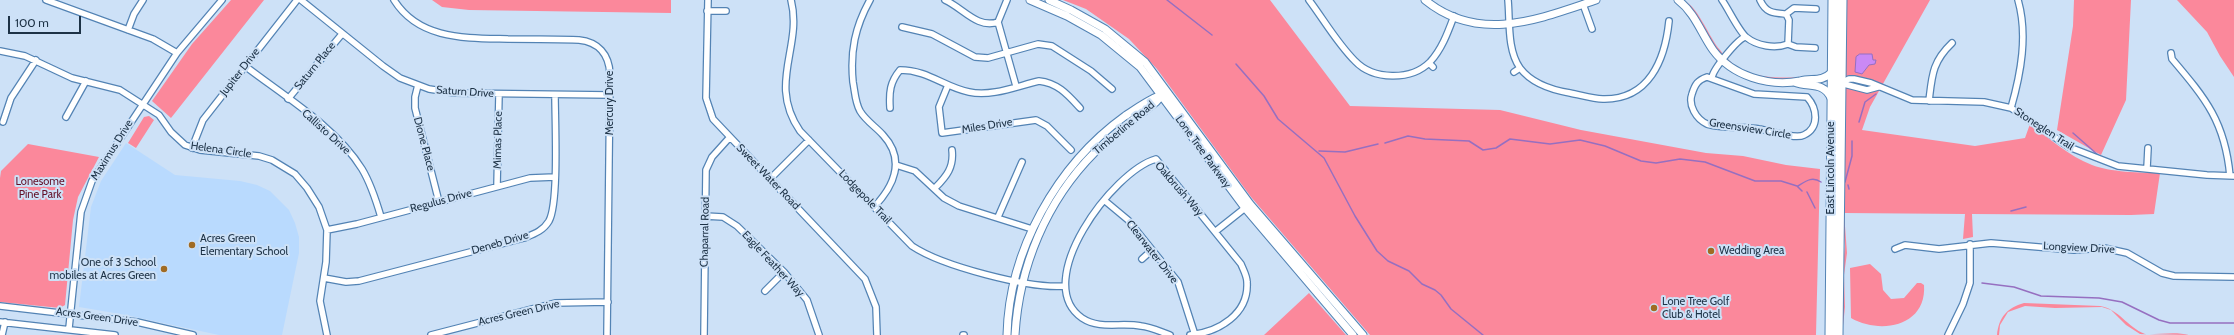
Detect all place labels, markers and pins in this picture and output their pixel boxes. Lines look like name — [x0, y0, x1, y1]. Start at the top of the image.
place label: Acres Green Elementary School — [200, 232, 288, 258]
marker: Acres Green Elementary School — [187, 240, 197, 250]
place label: Wedding Area — [1719, 244, 1784, 258]
marker: Wedding Area — [1706, 246, 1716, 256]
place label: One of 3 School mobiles at Acres Green — [50, 256, 156, 282]
marker: One of 3 School mobiles at Acres Green — [159, 264, 169, 274]
place label: Lone Tree Golf Club & Hotel — [1662, 295, 1729, 321]
marker: Lone Tree Golf Club & Hotel — [1649, 303, 1659, 313]

